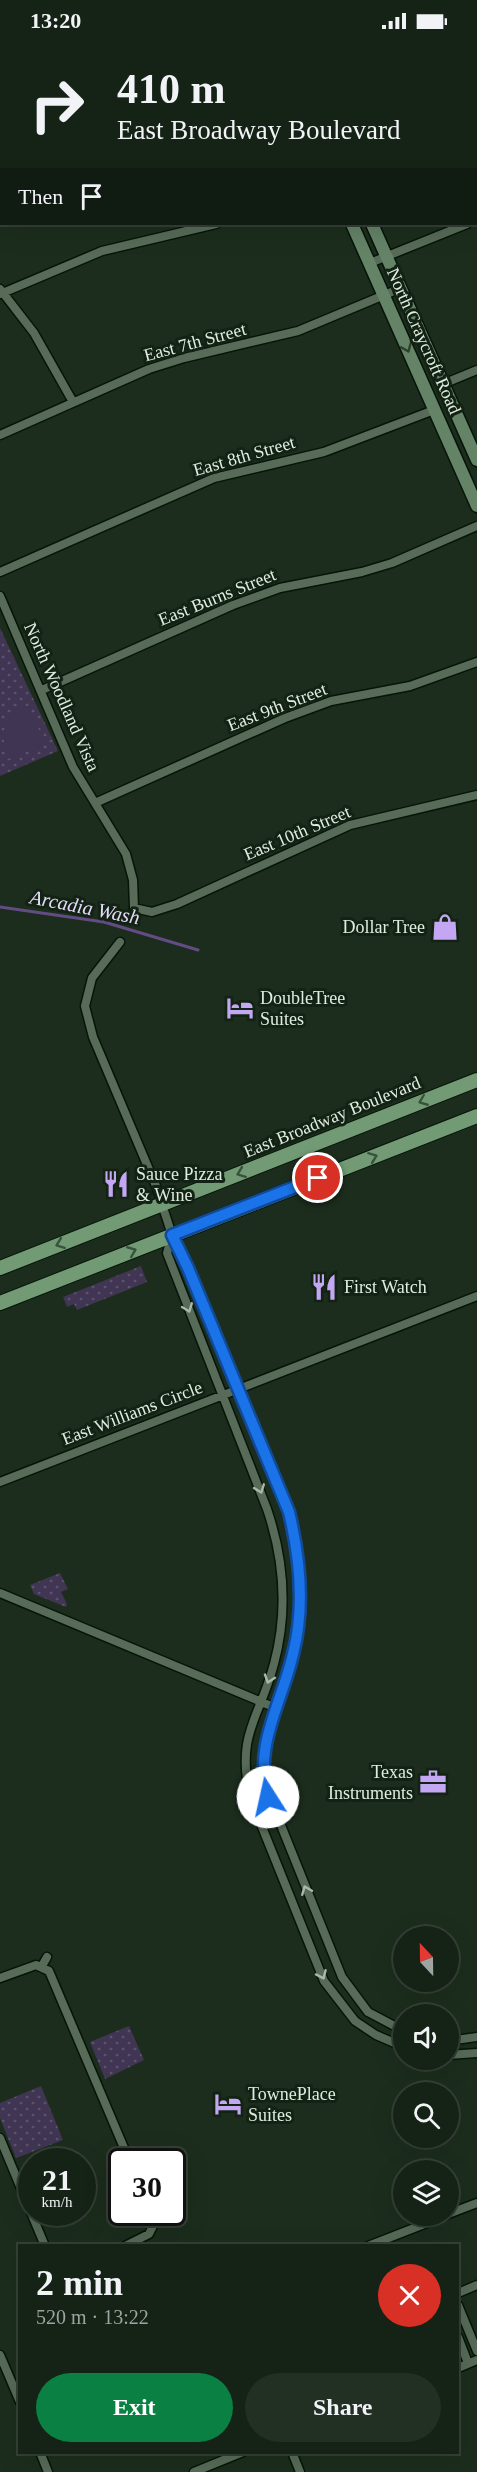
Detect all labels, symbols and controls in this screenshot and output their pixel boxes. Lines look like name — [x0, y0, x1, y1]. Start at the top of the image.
text: 13:20 — [30, 8, 81, 33]
icon: right — [18, 66, 96, 144]
text: 410 m — [117, 66, 226, 112]
text: East Broadway Boulevard — [117, 115, 400, 145]
icon: arrive — [75, 180, 108, 213]
text: Then — [18, 184, 63, 209]
street label: North Craycroft Road — [383, 265, 465, 417]
street label: East 7th Street — [142, 319, 248, 365]
one-way arrow — [400, 341, 412, 352]
street label: East 8th Street — [191, 432, 297, 480]
street label: East Burns Street — [155, 564, 279, 630]
street label: North Woodland Vista — [20, 619, 104, 775]
street label: East 9th Street — [224, 679, 330, 735]
street label: East 10th Street — [241, 802, 353, 864]
water label: Arcadia Wash — [26, 885, 142, 928]
shop icon: Dollar Tree — [430, 912, 460, 942]
place label: Dollar Tree — [343, 917, 425, 937]
place label: DoubleTree Suites — [260, 988, 345, 1029]
hotel icon: DoubleTree Suites — [225, 993, 255, 1023]
street label: East Broadway Boulevard — [241, 1072, 423, 1162]
one-way arrow — [418, 1094, 429, 1106]
one-way arrow — [367, 1151, 377, 1164]
pin — [292, 1152, 343, 1203]
icon: arrive — [301, 1161, 334, 1194]
place label: Sauce Pizza & Wine — [136, 1164, 222, 1205]
one-way arrow — [236, 1166, 247, 1178]
restaurant icon: Sauce Pizza & Wine — [101, 1169, 131, 1199]
one-way arrow — [55, 1237, 66, 1249]
one-way arrow — [126, 1246, 137, 1258]
restaurant icon: First Watch — [309, 1272, 339, 1302]
place label: First Watch — [344, 1277, 427, 1297]
one-way arrow — [181, 1301, 193, 1312]
street label: East Williams Circle — [59, 1377, 205, 1449]
one-way arrow — [253, 1483, 265, 1494]
one-way arrow — [264, 1673, 276, 1684]
place label: Texas Instruments — [328, 1762, 413, 1803]
position arrow — [236, 1765, 300, 1829]
office icon: Texas Instruments — [418, 1767, 448, 1797]
one-way arrow — [301, 1886, 313, 1897]
north arrow — [393, 1926, 459, 1992]
map controls — [393, 1926, 459, 2226]
one-way arrow — [315, 1968, 327, 1979]
button: sound — [393, 2004, 459, 2070]
button: search — [393, 2082, 459, 2148]
place label: TownePlace Suites — [248, 2084, 336, 2125]
hotel icon: TownePlace Suites — [213, 2089, 243, 2119]
speed limit sign: 30 — [108, 2148, 186, 2226]
button: layers — [393, 2160, 459, 2226]
text: 21 — [42, 2163, 72, 2196]
text: km/h — [42, 2194, 72, 2210]
text: 2 min — [36, 2263, 123, 2303]
button: close — [378, 2264, 441, 2327]
text: 520 m · 13:22 — [36, 2306, 149, 2328]
button: Exit — [36, 2373, 233, 2442]
button: Share — [245, 2373, 441, 2442]

